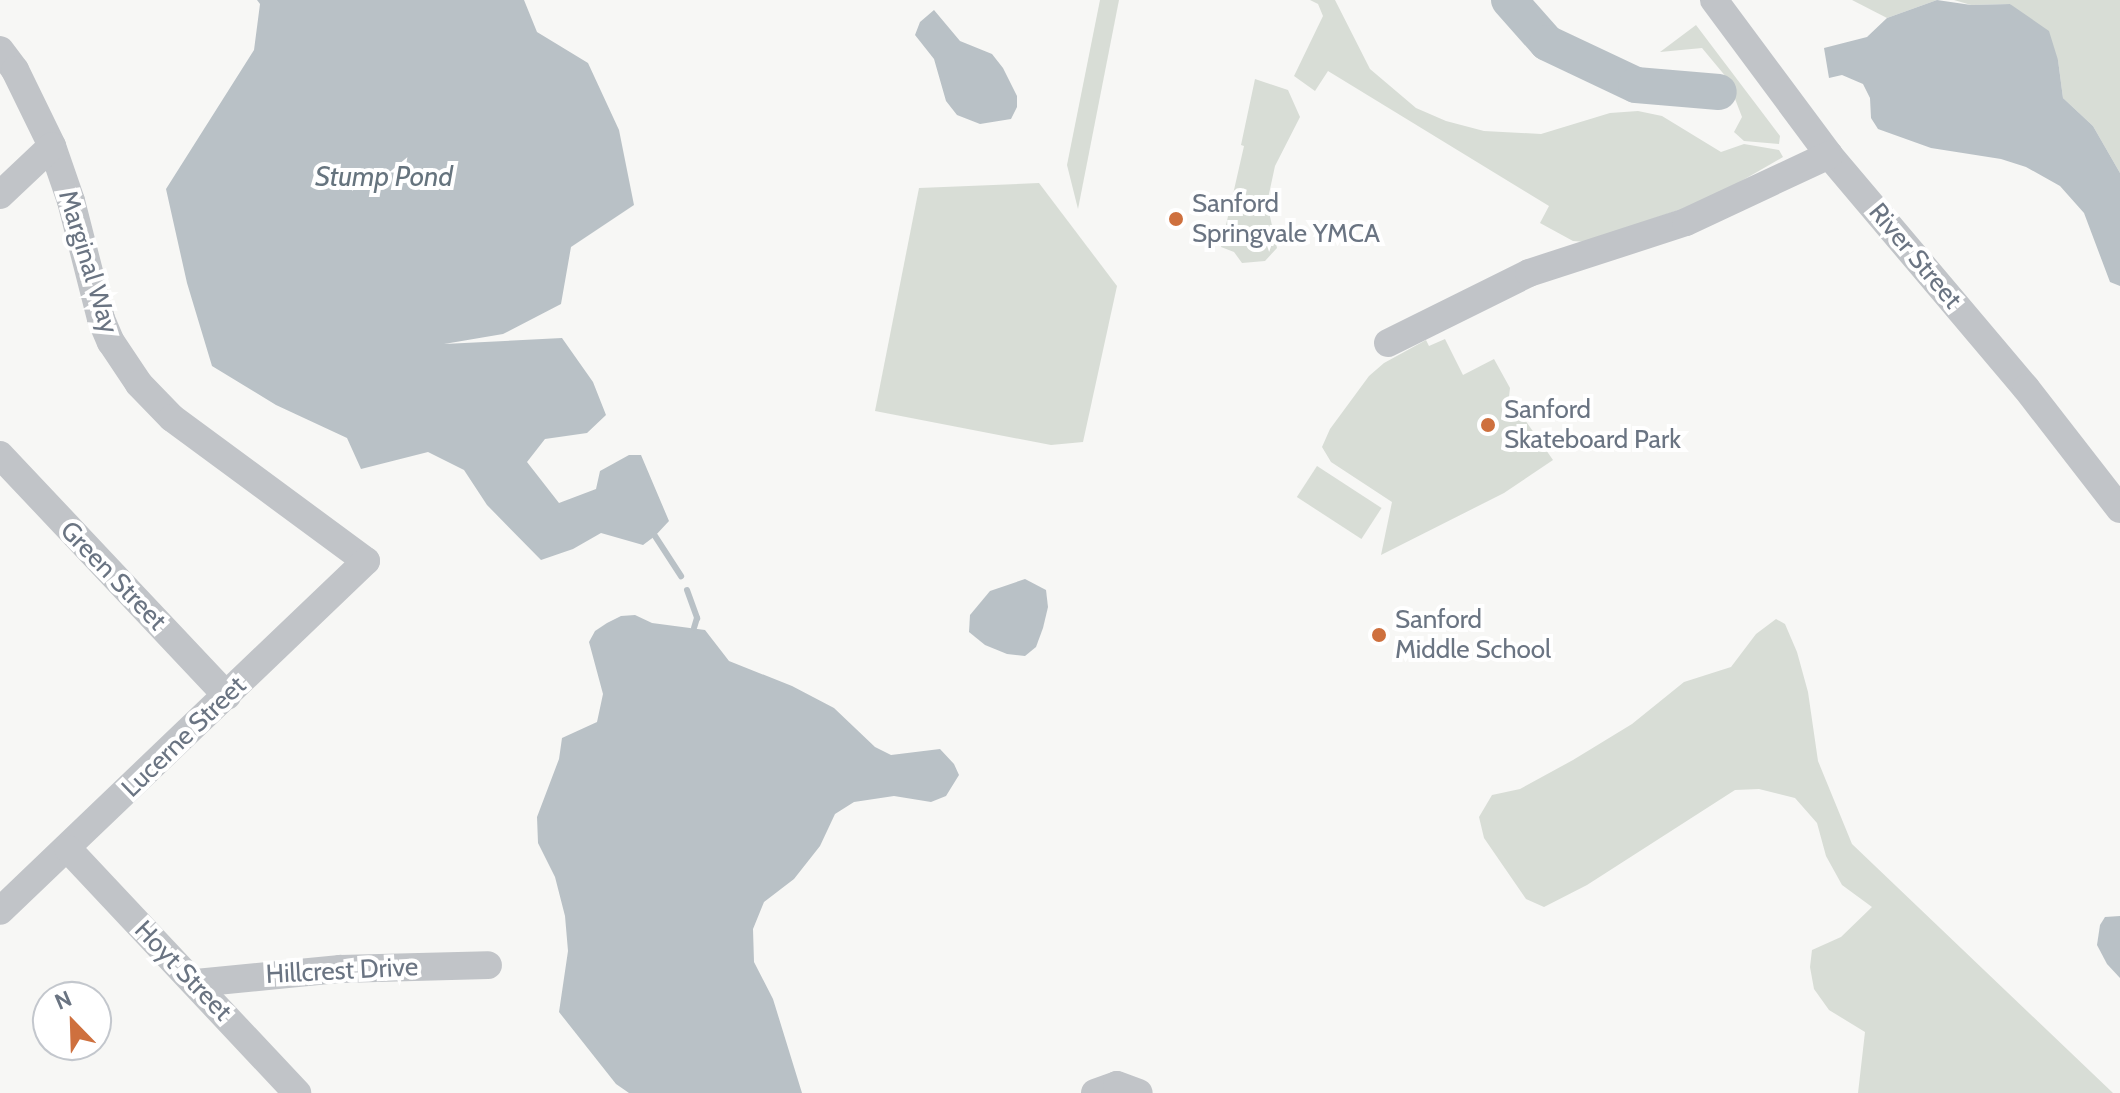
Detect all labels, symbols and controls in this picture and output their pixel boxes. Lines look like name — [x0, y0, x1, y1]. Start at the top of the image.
water label: Stump Pond — [315, 159, 453, 193]
street label: Marginal Way — [51, 187, 125, 337]
place label: Sanford Springvale YMCA — [1192, 188, 1380, 250]
street label: River Street — [1862, 197, 1968, 315]
marker: Sanford Springvale YMCA — [1167, 210, 1185, 228]
place label: Sanford Skateboard Park — [1504, 394, 1681, 456]
marker: Sanford Skateboard Park — [1479, 416, 1497, 434]
street label: Green Street — [53, 515, 173, 637]
place label: Sanford Middle School — [1395, 604, 1551, 666]
marker: Sanford Middle School — [1370, 626, 1388, 644]
street label: Lucerne Street — [116, 670, 252, 804]
street label: Hoyt Street — [128, 915, 238, 1027]
street label: Hillcrest Drive — [265, 951, 419, 991]
north arrow — [32, 981, 112, 1061]
text: N — [51, 985, 76, 1016]

